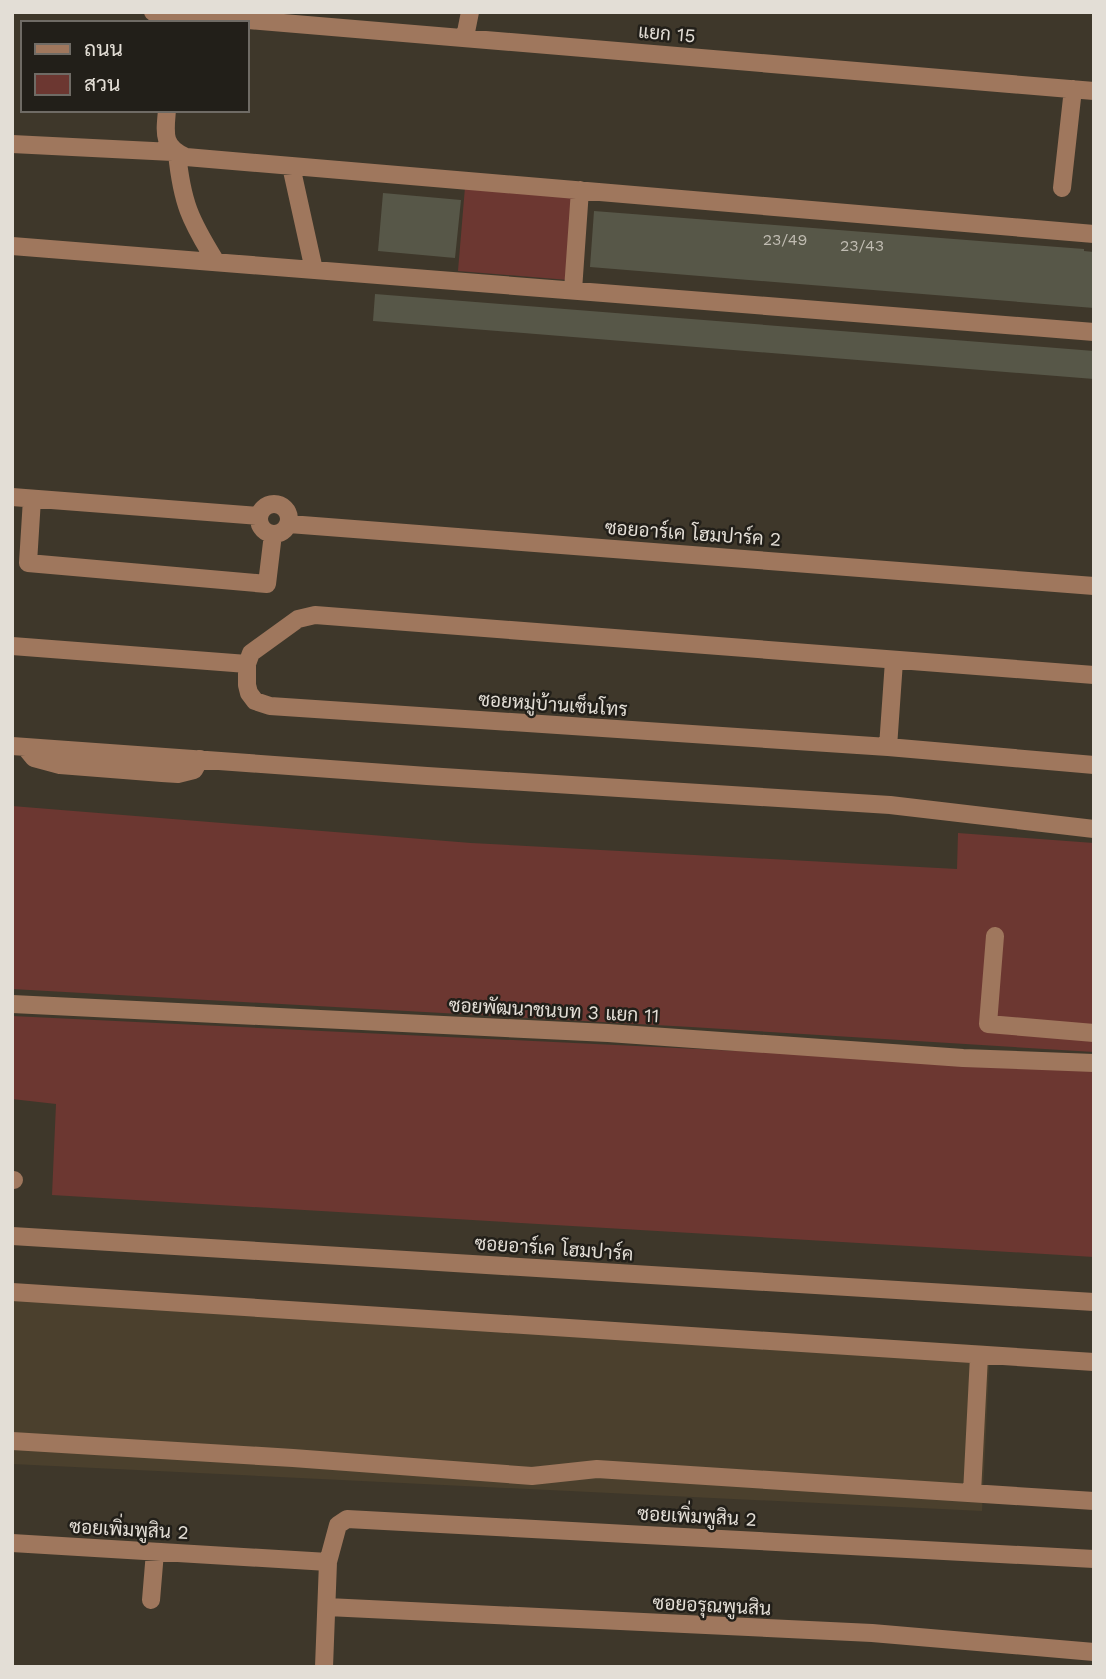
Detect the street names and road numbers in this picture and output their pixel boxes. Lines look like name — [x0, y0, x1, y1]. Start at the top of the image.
street label: แยก 15 — [637, 20, 697, 47]
street label: ซอยอาร์เค โฮมปาร์ค 2 — [604, 515, 782, 551]
street label: ซอยหมู่บ้านเซ็นโทร — [477, 686, 629, 723]
street label: ซอยพัฒนาชนบท 3 แยก 11 — [448, 994, 660, 1027]
street label: ซอยอาร์เค โฮมปาร์ค — [474, 1230, 634, 1266]
street label: ซอยเพิ่มพูสิน 2 — [637, 1497, 757, 1533]
street label: ซอยเพิ่มพูสิน 2 — [69, 1510, 189, 1546]
street label: ซอยอรุณพูนสิน — [652, 1591, 772, 1622]

